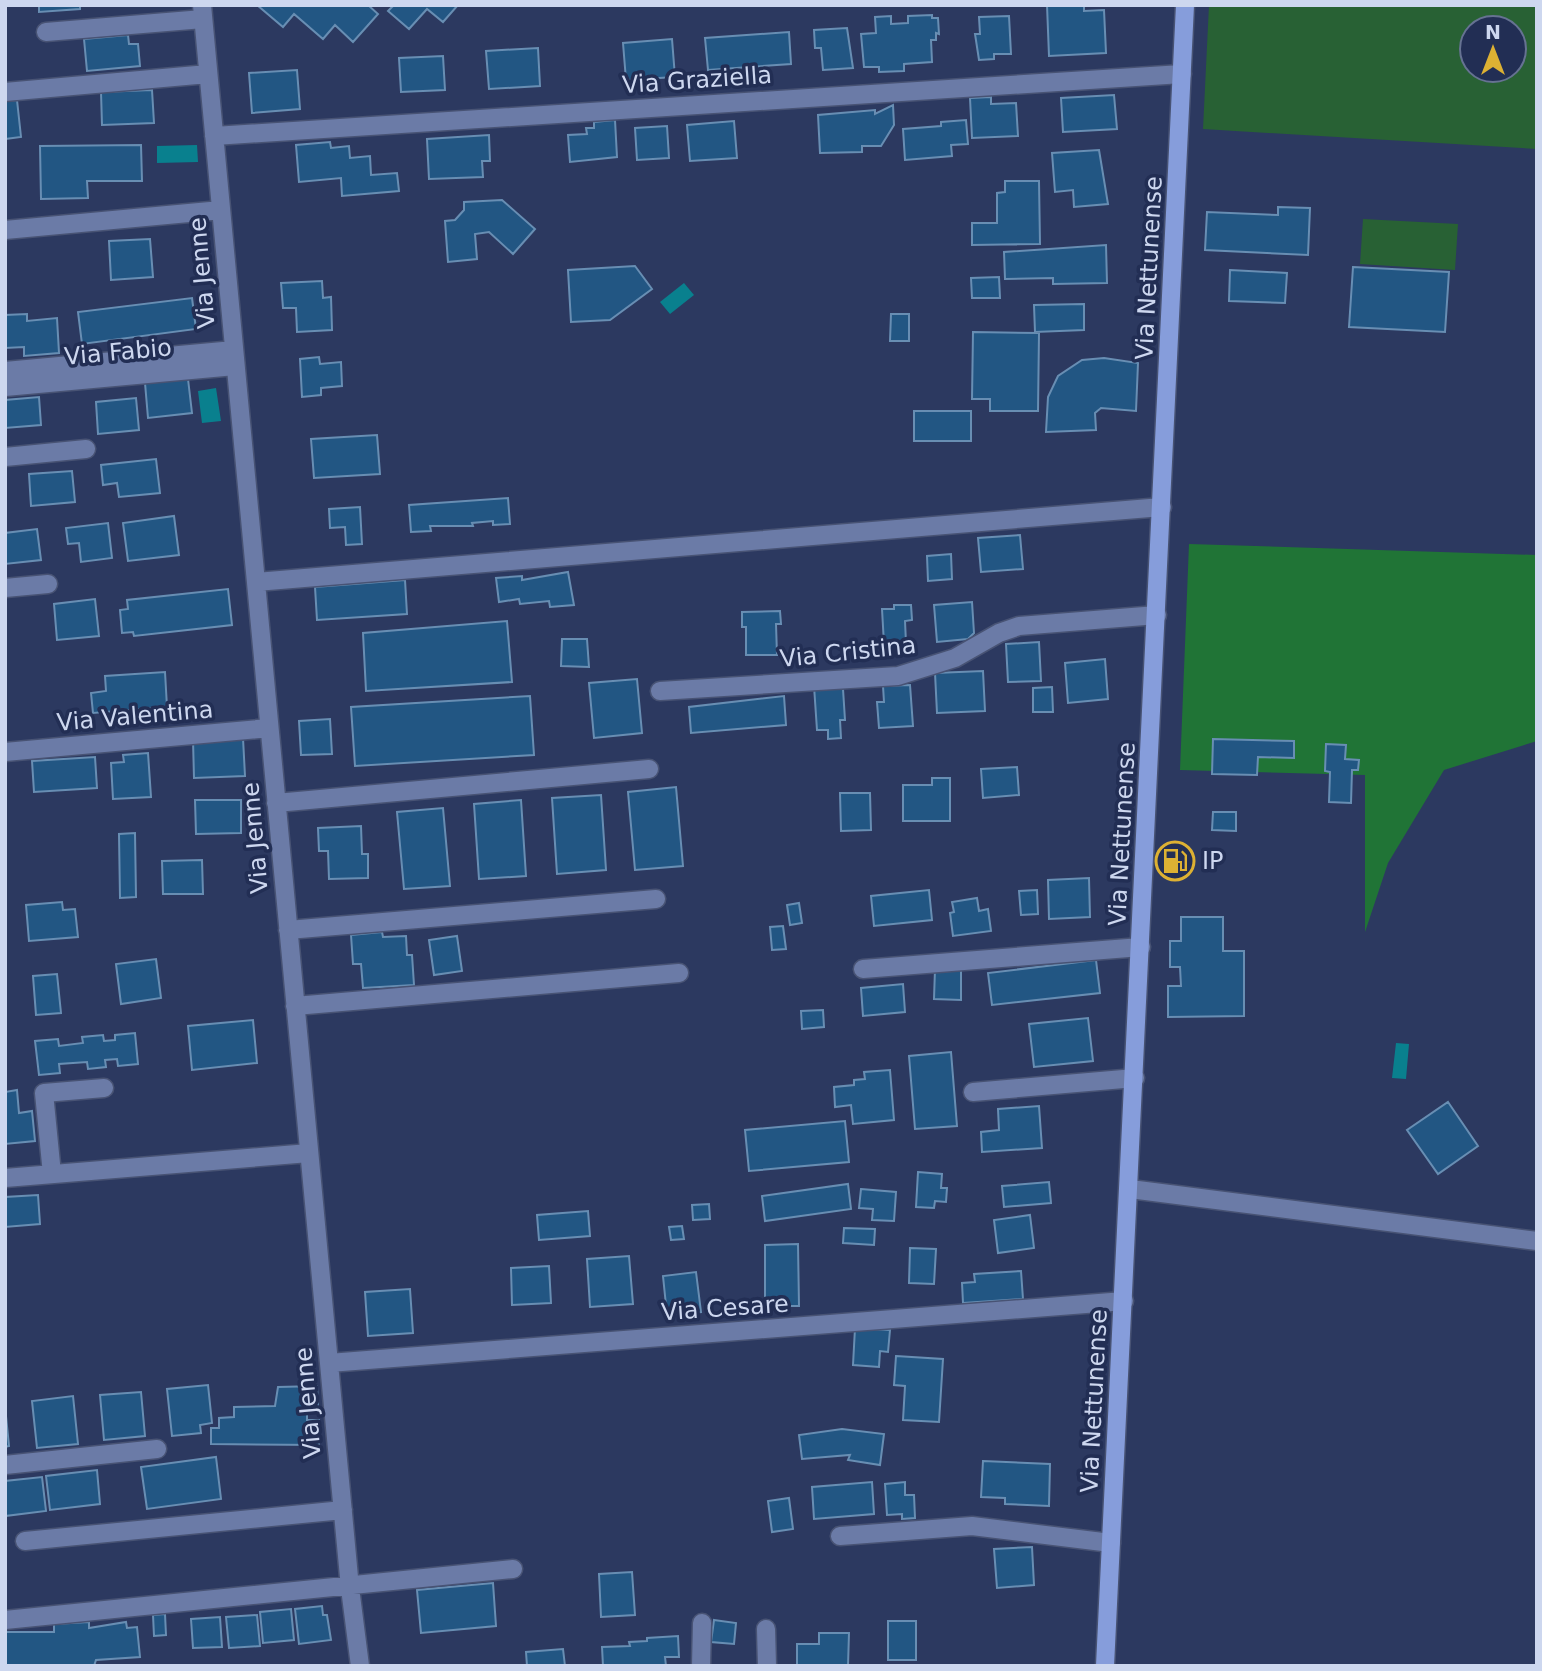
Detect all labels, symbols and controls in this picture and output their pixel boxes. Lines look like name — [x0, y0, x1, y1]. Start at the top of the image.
north arrow — [1458, 14, 1528, 84]
text: N — [1485, 21, 1501, 43]
street label: Via Graziella — [621, 61, 773, 99]
street label: Via Nettunense — [1130, 175, 1168, 361]
street label: Via Jenne — [183, 216, 221, 330]
street label: Via Fabio — [63, 333, 173, 371]
street label: Via Cristina — [779, 631, 917, 673]
street label: Via Valentina — [56, 695, 214, 737]
street label: Via Nettunense — [1103, 741, 1141, 927]
street label: Via Jenne — [236, 781, 274, 895]
fuel station icon: IP — [1154, 840, 1196, 882]
place label: IP — [1202, 847, 1224, 875]
street label: Via Cesare — [660, 1290, 790, 1326]
street label: Via Nettunense — [1075, 1308, 1113, 1494]
street label: Via Jenne — [289, 1346, 327, 1460]

